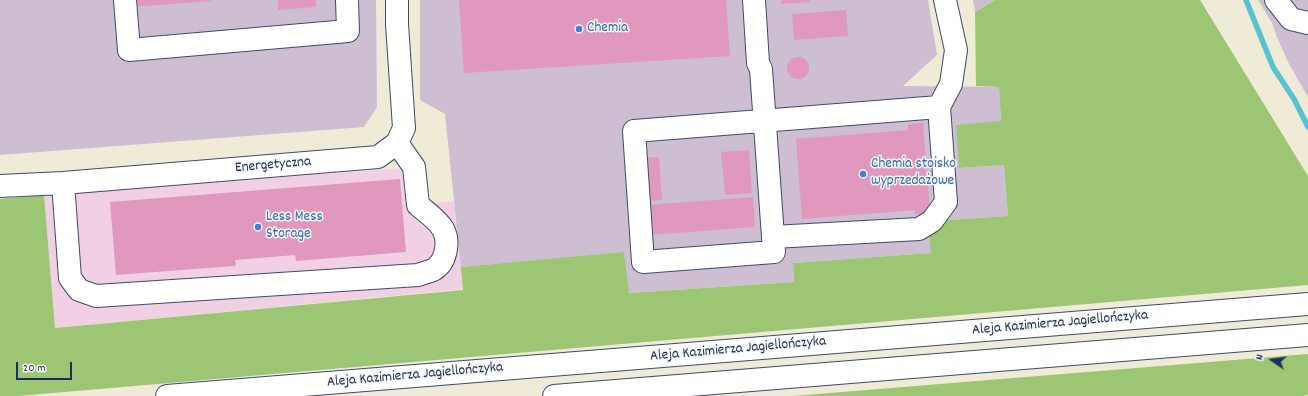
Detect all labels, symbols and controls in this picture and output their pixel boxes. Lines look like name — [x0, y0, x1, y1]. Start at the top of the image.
place label: Chemia — [587, 20, 628, 38]
marker: Chemia — [574, 24, 584, 34]
street label: Energetyczna — [234, 154, 312, 178]
place label: Chemia stoisko wyprzedażowe — [871, 156, 956, 191]
marker: Chemia stoisko wyprzedażowe — [858, 169, 868, 179]
place label: Less Mess Storage — [266, 209, 323, 244]
marker: Less Mess Storage — [253, 222, 263, 232]
street label: Aleja Kazimierza Jagiellończyka — [971, 307, 1149, 341]
street label: Aleja Kazimierza Jagiellończyka — [649, 333, 827, 367]
north arrow — [1252, 340, 1292, 380]
text: N — [1252, 353, 1269, 362]
scale bar — [18, 354, 74, 380]
street label: Aleja Kazimierza Jagiellończyka — [326, 359, 504, 393]
text: 20 m — [23, 360, 46, 377]

